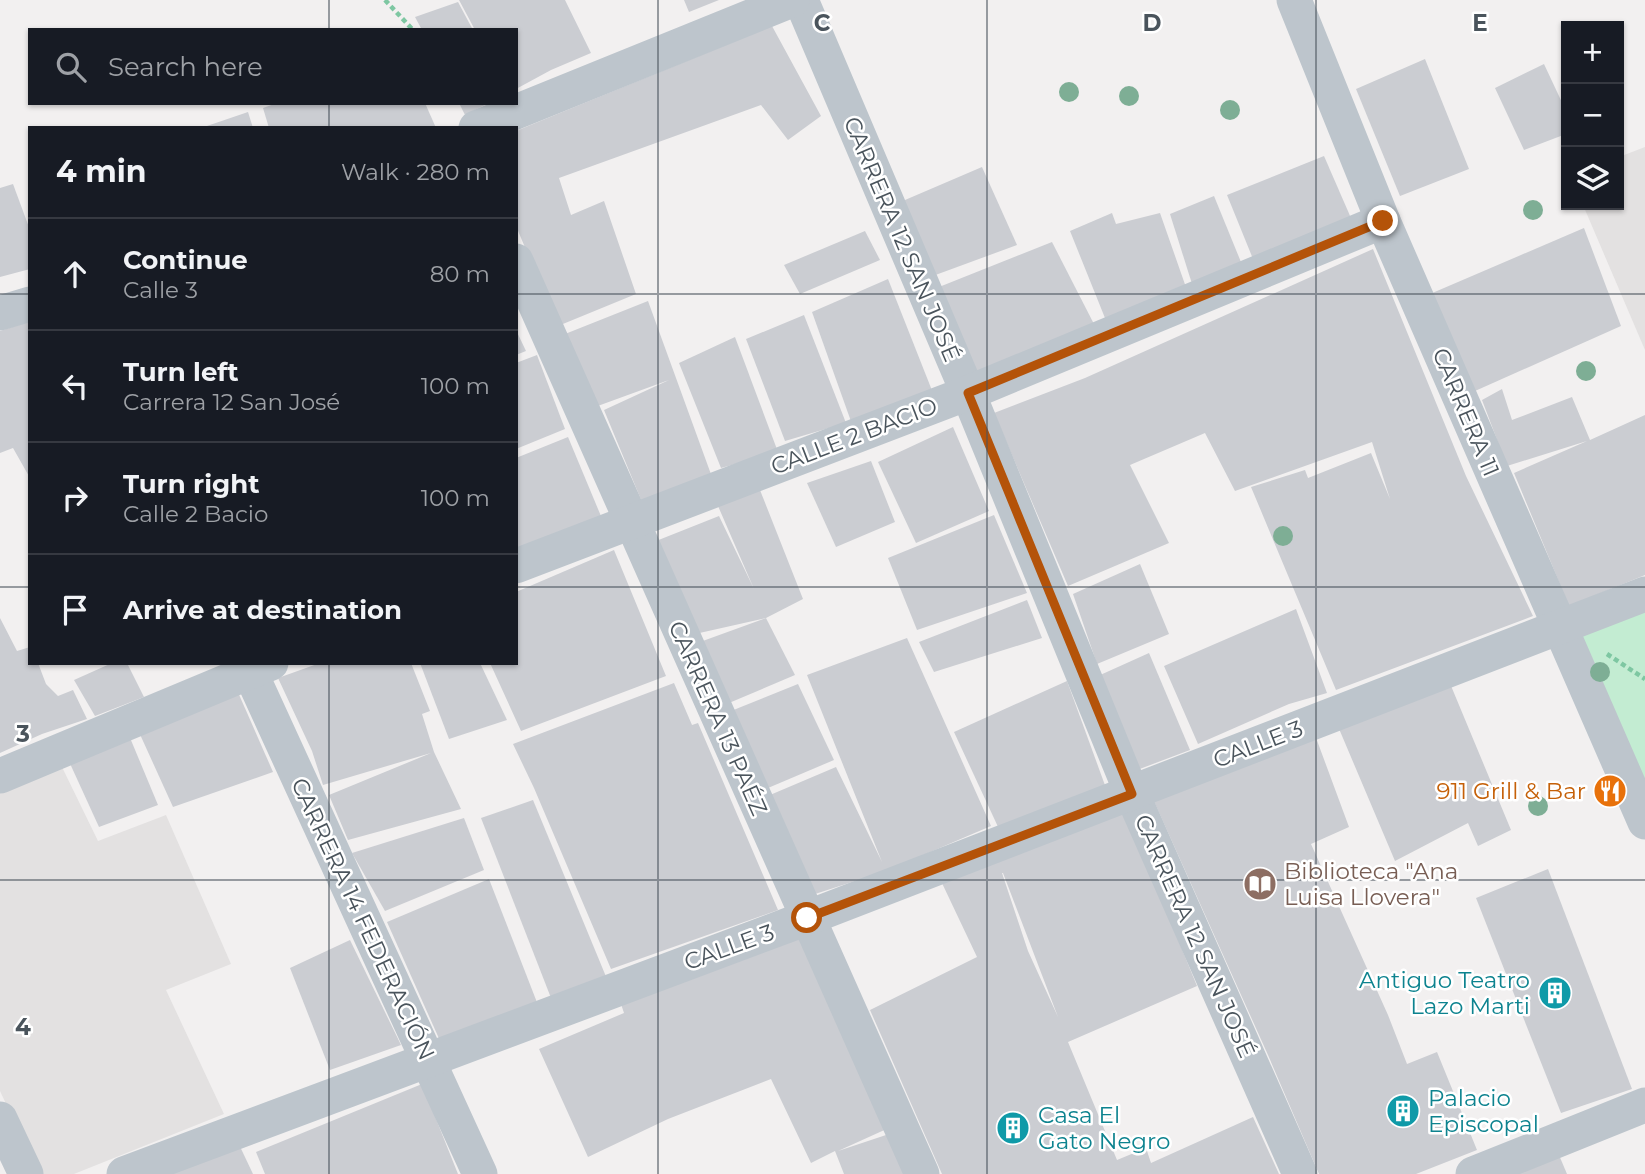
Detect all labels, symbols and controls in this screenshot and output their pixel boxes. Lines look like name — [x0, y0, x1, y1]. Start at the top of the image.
text: C — [814, 9, 831, 37]
text: D — [1143, 9, 1162, 37]
text: E — [1472, 9, 1488, 37]
map controls — [1561, 21, 1624, 210]
button: + — [1561, 21, 1624, 84]
search box — [28, 28, 518, 105]
icon: search — [52, 48, 90, 86]
text: Search here — [108, 51, 263, 83]
button: − — [1561, 84, 1624, 147]
street label: CARRERA 12 SAN JOSÉ — [838, 112, 966, 366]
button: layers — [1561, 147, 1624, 210]
text: 4 min — [56, 153, 146, 190]
text: Walk · 280 m — [341, 158, 490, 186]
route end — [1367, 205, 1398, 236]
text: Continue — [123, 244, 248, 276]
icon: ahead — [56, 255, 94, 293]
text: 80 m — [430, 260, 490, 288]
text: Calle 3 — [123, 276, 198, 304]
street label: CARRERA 11 — [1426, 344, 1506, 480]
text: Turn left — [123, 356, 239, 388]
icon: left — [56, 367, 94, 405]
text: 100 m — [421, 372, 490, 400]
text: Carrera 12 San José — [123, 388, 340, 416]
street label: CALLE 2 BACIO — [767, 391, 941, 481]
text: Turn right — [123, 468, 259, 500]
icon: right — [56, 479, 94, 517]
text: 100 m — [421, 484, 490, 512]
text: Calle 2 Bacio — [123, 500, 268, 528]
icon: arrive — [56, 591, 94, 629]
text: Arrive at destination — [123, 594, 402, 626]
street label: CARRERA 13 PAÉZ — [663, 616, 773, 820]
street label: CALLE 3 — [1209, 714, 1307, 774]
text: 3 — [15, 720, 30, 748]
restaurant icon: 911 Grill & Bar — [1591, 772, 1629, 810]
street label: CARRERA 14 FEDERACIÓN — [285, 773, 441, 1065]
place label: 911 Grill & Bar — [1436, 777, 1586, 805]
street label: CARRERA 12 SAN JOSÉ — [1129, 810, 1261, 1062]
place label: Biblioteca "Ana Luisa Llovera" — [1284, 857, 1458, 911]
library icon: Biblioteca "Ana Luisa Llovera" — [1241, 865, 1279, 903]
route start — [791, 902, 822, 933]
street label: CALLE 3 — [680, 918, 778, 976]
place label: Antiguo Teatro Lazo Marti — [1359, 966, 1530, 1020]
building icon: Antiguo Teatro Lazo Marti — [1536, 974, 1574, 1012]
text: 4 — [15, 1013, 31, 1041]
place label: Palacio Episcopal — [1428, 1084, 1539, 1138]
building icon: Palacio Episcopal — [1384, 1092, 1422, 1130]
place label: Casa El Gato Negro — [1038, 1101, 1170, 1155]
building icon: Casa El Gato Negro — [994, 1109, 1032, 1147]

